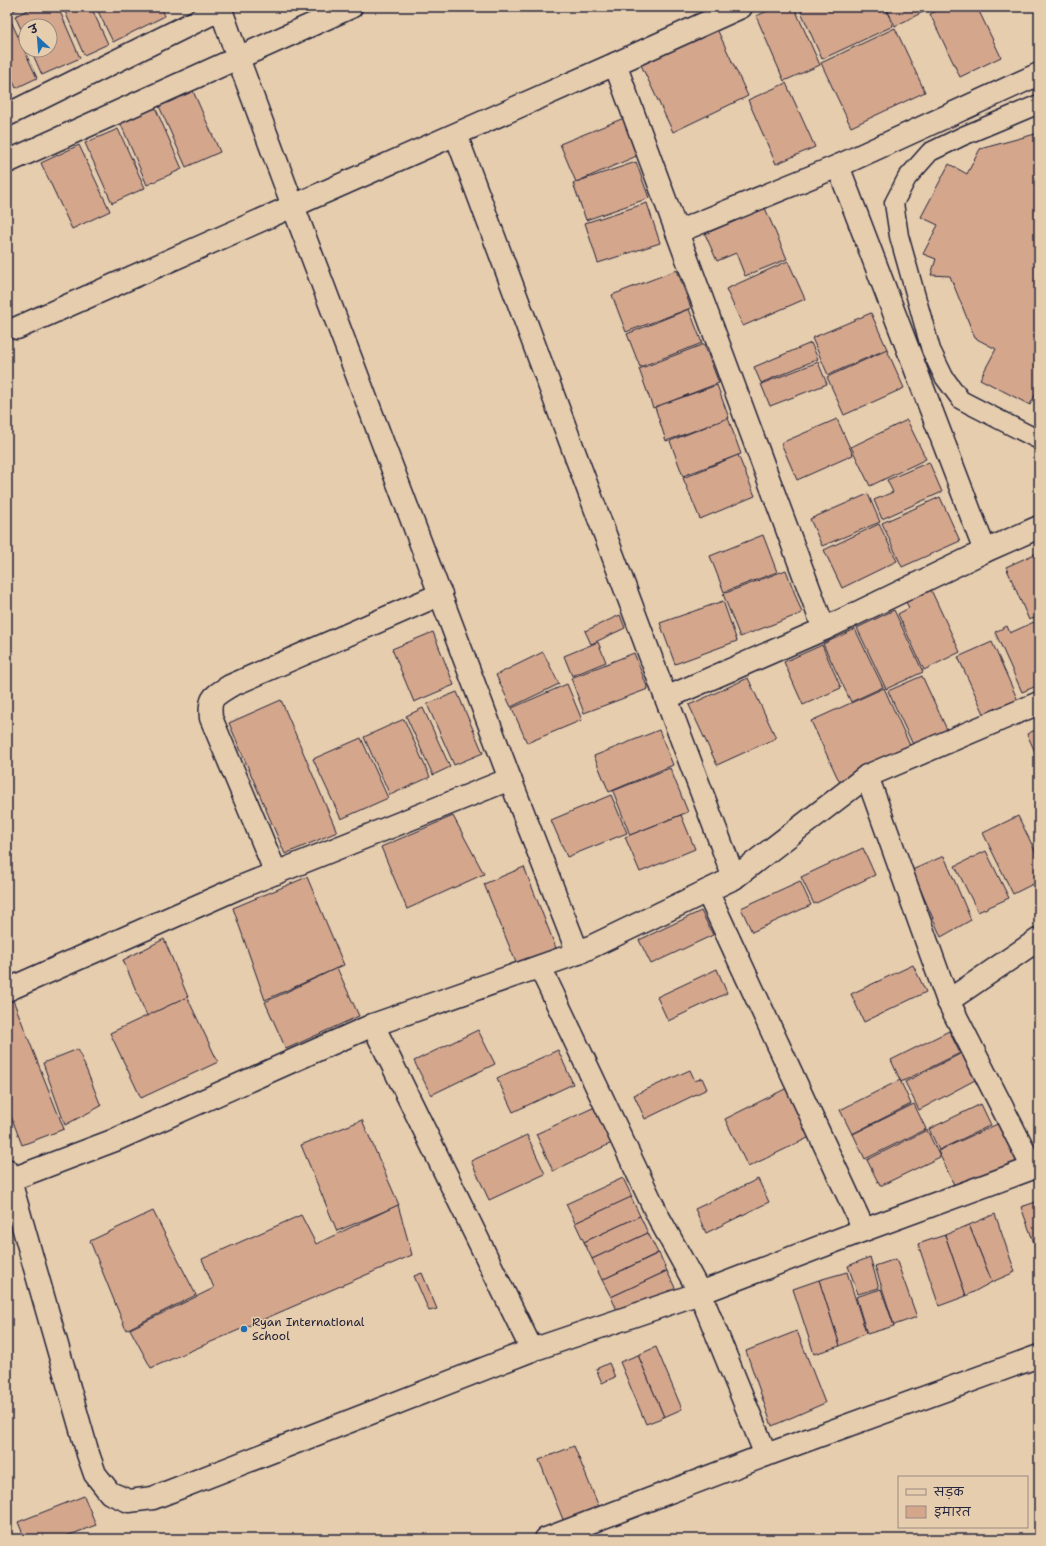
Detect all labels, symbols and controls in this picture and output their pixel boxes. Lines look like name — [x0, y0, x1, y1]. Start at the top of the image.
north arrow — [18, 18, 58, 58]
text: उ — [26, 20, 42, 38]
place label: Ryan International School — [252, 1314, 365, 1344]
marker: Ryan International School — [239, 1324, 249, 1334]
legend — [898, 1476, 1028, 1528]
text: सड़क — [933, 1484, 965, 1500]
text: इमारत — [934, 1504, 972, 1520]

